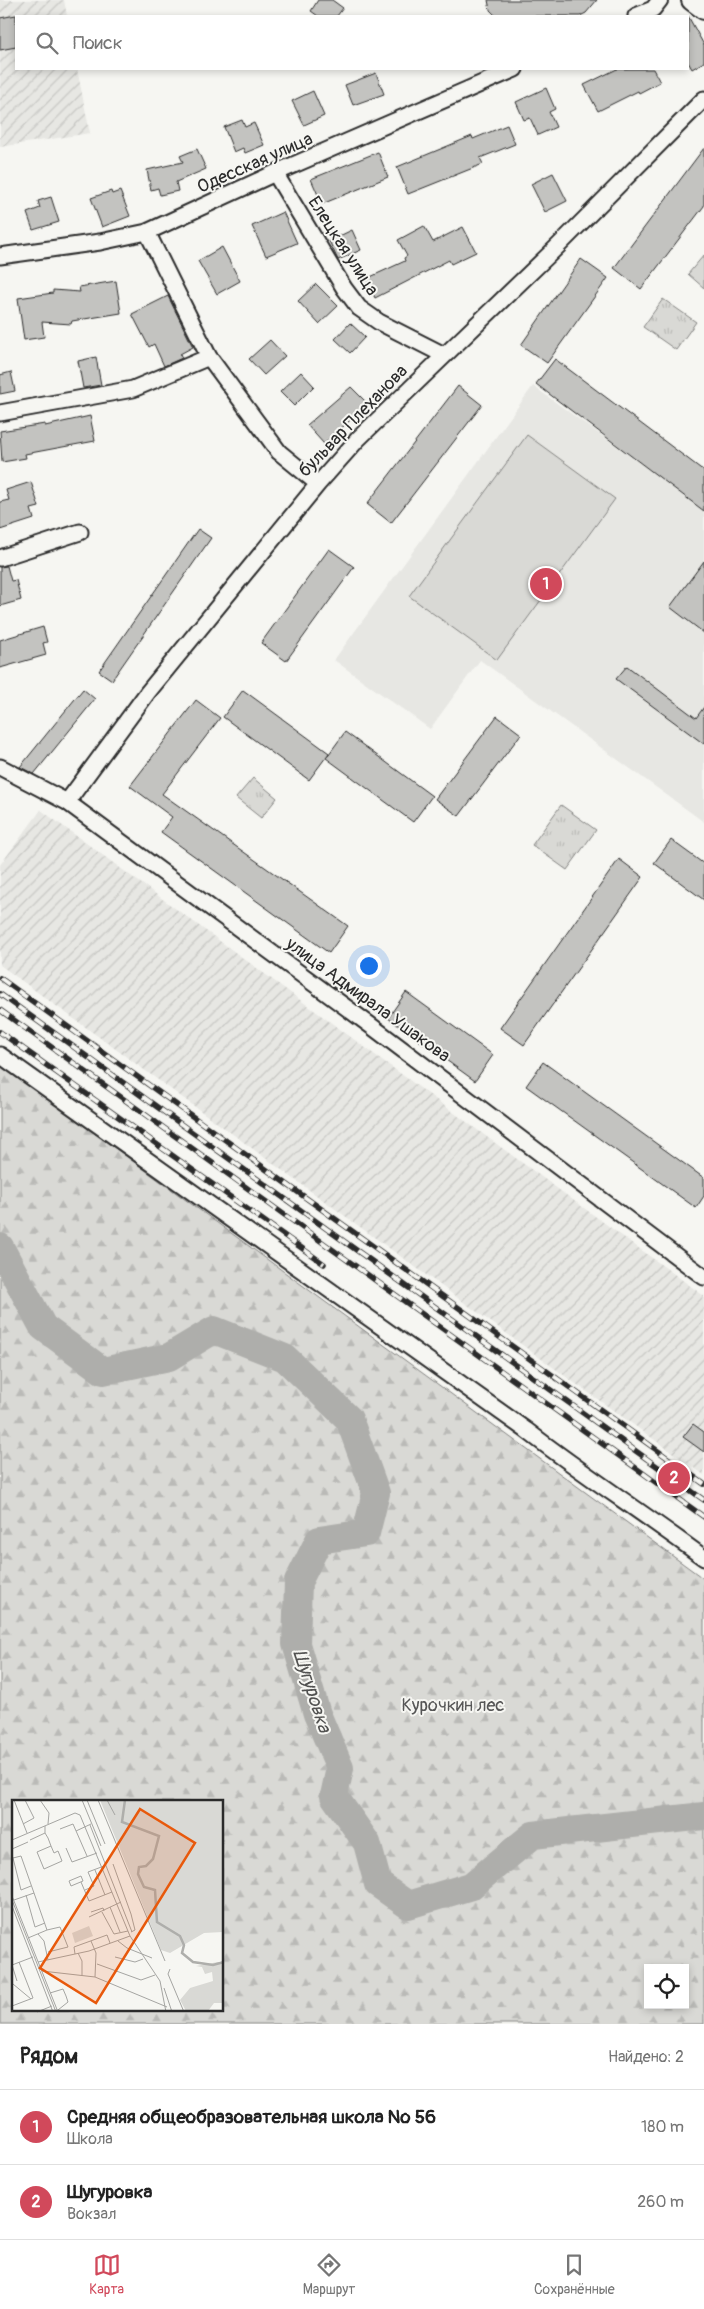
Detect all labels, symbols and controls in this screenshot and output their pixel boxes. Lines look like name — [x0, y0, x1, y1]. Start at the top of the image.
search box — [15, 15, 689, 70]
icon: search — [33, 29, 61, 57]
text: Поиск — [73, 31, 123, 55]
street label: Одесская улица — [194, 127, 316, 199]
street label: Елецкая улица — [302, 192, 384, 300]
street label: бульвар Плеханова — [293, 360, 413, 482]
pin: 1 — [530, 565, 562, 603]
street label: улица Адмирала Ушакова — [280, 932, 455, 1067]
your location — [356, 953, 382, 979]
pin: 2 — [658, 1459, 690, 1497]
water label: Шугуровка — [287, 1647, 337, 1736]
park label: Курочкин лес — [402, 1694, 504, 1717]
inset map — [12, 1800, 224, 2012]
map controls — [644, 1964, 689, 2009]
button: locate — [644, 1964, 689, 2009]
text: Рядом — [20, 2043, 78, 2070]
text: Найдено: 2 — [608, 2047, 684, 2067]
text: Средняя общеобразовательная школа № 56 — [67, 2105, 436, 2129]
text: 1 — [33, 2117, 39, 2137]
text: 180 m — [641, 2117, 684, 2137]
text: Школа — [67, 2129, 113, 2149]
text: Шугуровка — [67, 2180, 152, 2204]
text: 2 — [32, 2192, 40, 2212]
text: 260 m — [637, 2192, 684, 2212]
text: Вокзал — [67, 2204, 116, 2224]
tab: Карта — [89, 2251, 124, 2298]
tab: Маршрут — [303, 2251, 355, 2298]
tab: Сохранённые — [534, 2251, 615, 2298]

